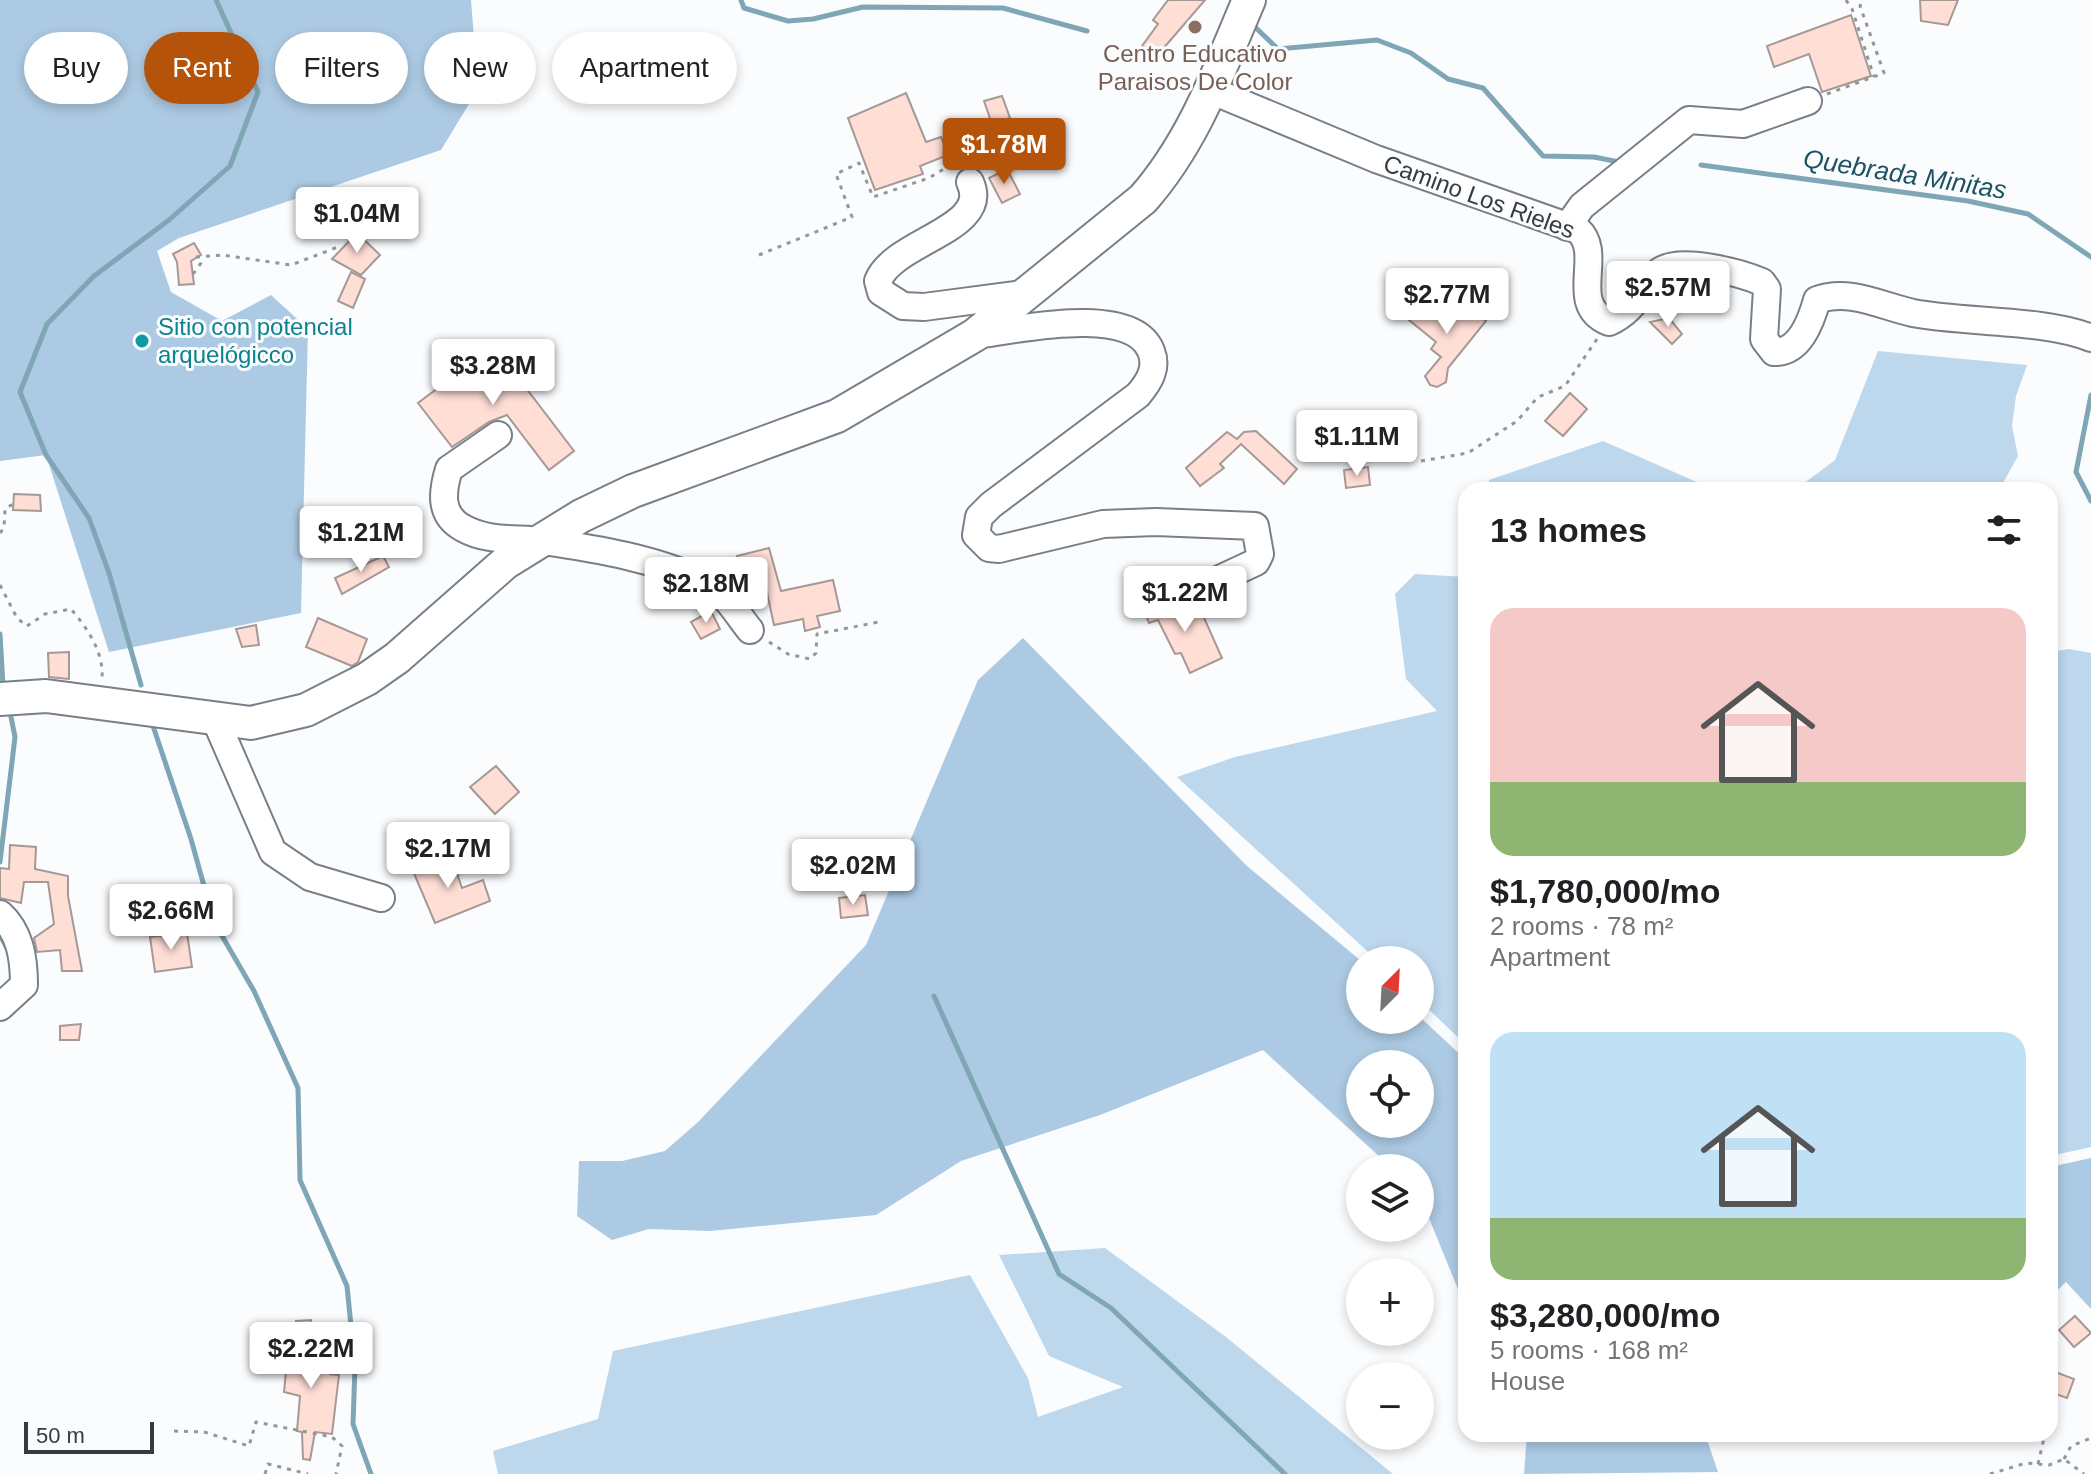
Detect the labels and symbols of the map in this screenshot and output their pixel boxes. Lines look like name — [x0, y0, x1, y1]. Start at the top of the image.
marker: Centro Educativo Paraisos De Color — [1186, 18, 1204, 36]
place label: Centro Educativo Paraisos De Color — [1098, 40, 1292, 95]
pin: $1.78M — [939, 118, 1069, 186]
water label: Quebrada Minitas — [1801, 143, 2009, 205]
street label: Camino Los Rieles — [1380, 149, 1578, 244]
pin: $1.04M — [292, 187, 422, 255]
pin: $2.57M — [1603, 261, 1733, 329]
pin: $2.77M — [1382, 268, 1512, 336]
place label: Sitio con potencial arquelógicco — [158, 313, 353, 368]
marker: Sitio con potencial arquelógicco — [133, 332, 151, 350]
pin: $3.28M — [428, 339, 558, 407]
pin: $1.11M — [1292, 410, 1422, 478]
pin: $1.21M — [296, 506, 426, 574]
pin: $2.18M — [641, 557, 771, 625]
pin: $1.22M — [1120, 566, 1250, 634]
pin: $2.17M — [383, 822, 513, 890]
pin: $2.02M — [788, 839, 918, 907]
pin: $2.66M — [106, 884, 236, 952]
north arrow — [1346, 946, 1434, 1034]
pin: $2.22M — [246, 1322, 376, 1390]
scale bar — [24, 1418, 154, 1454]

